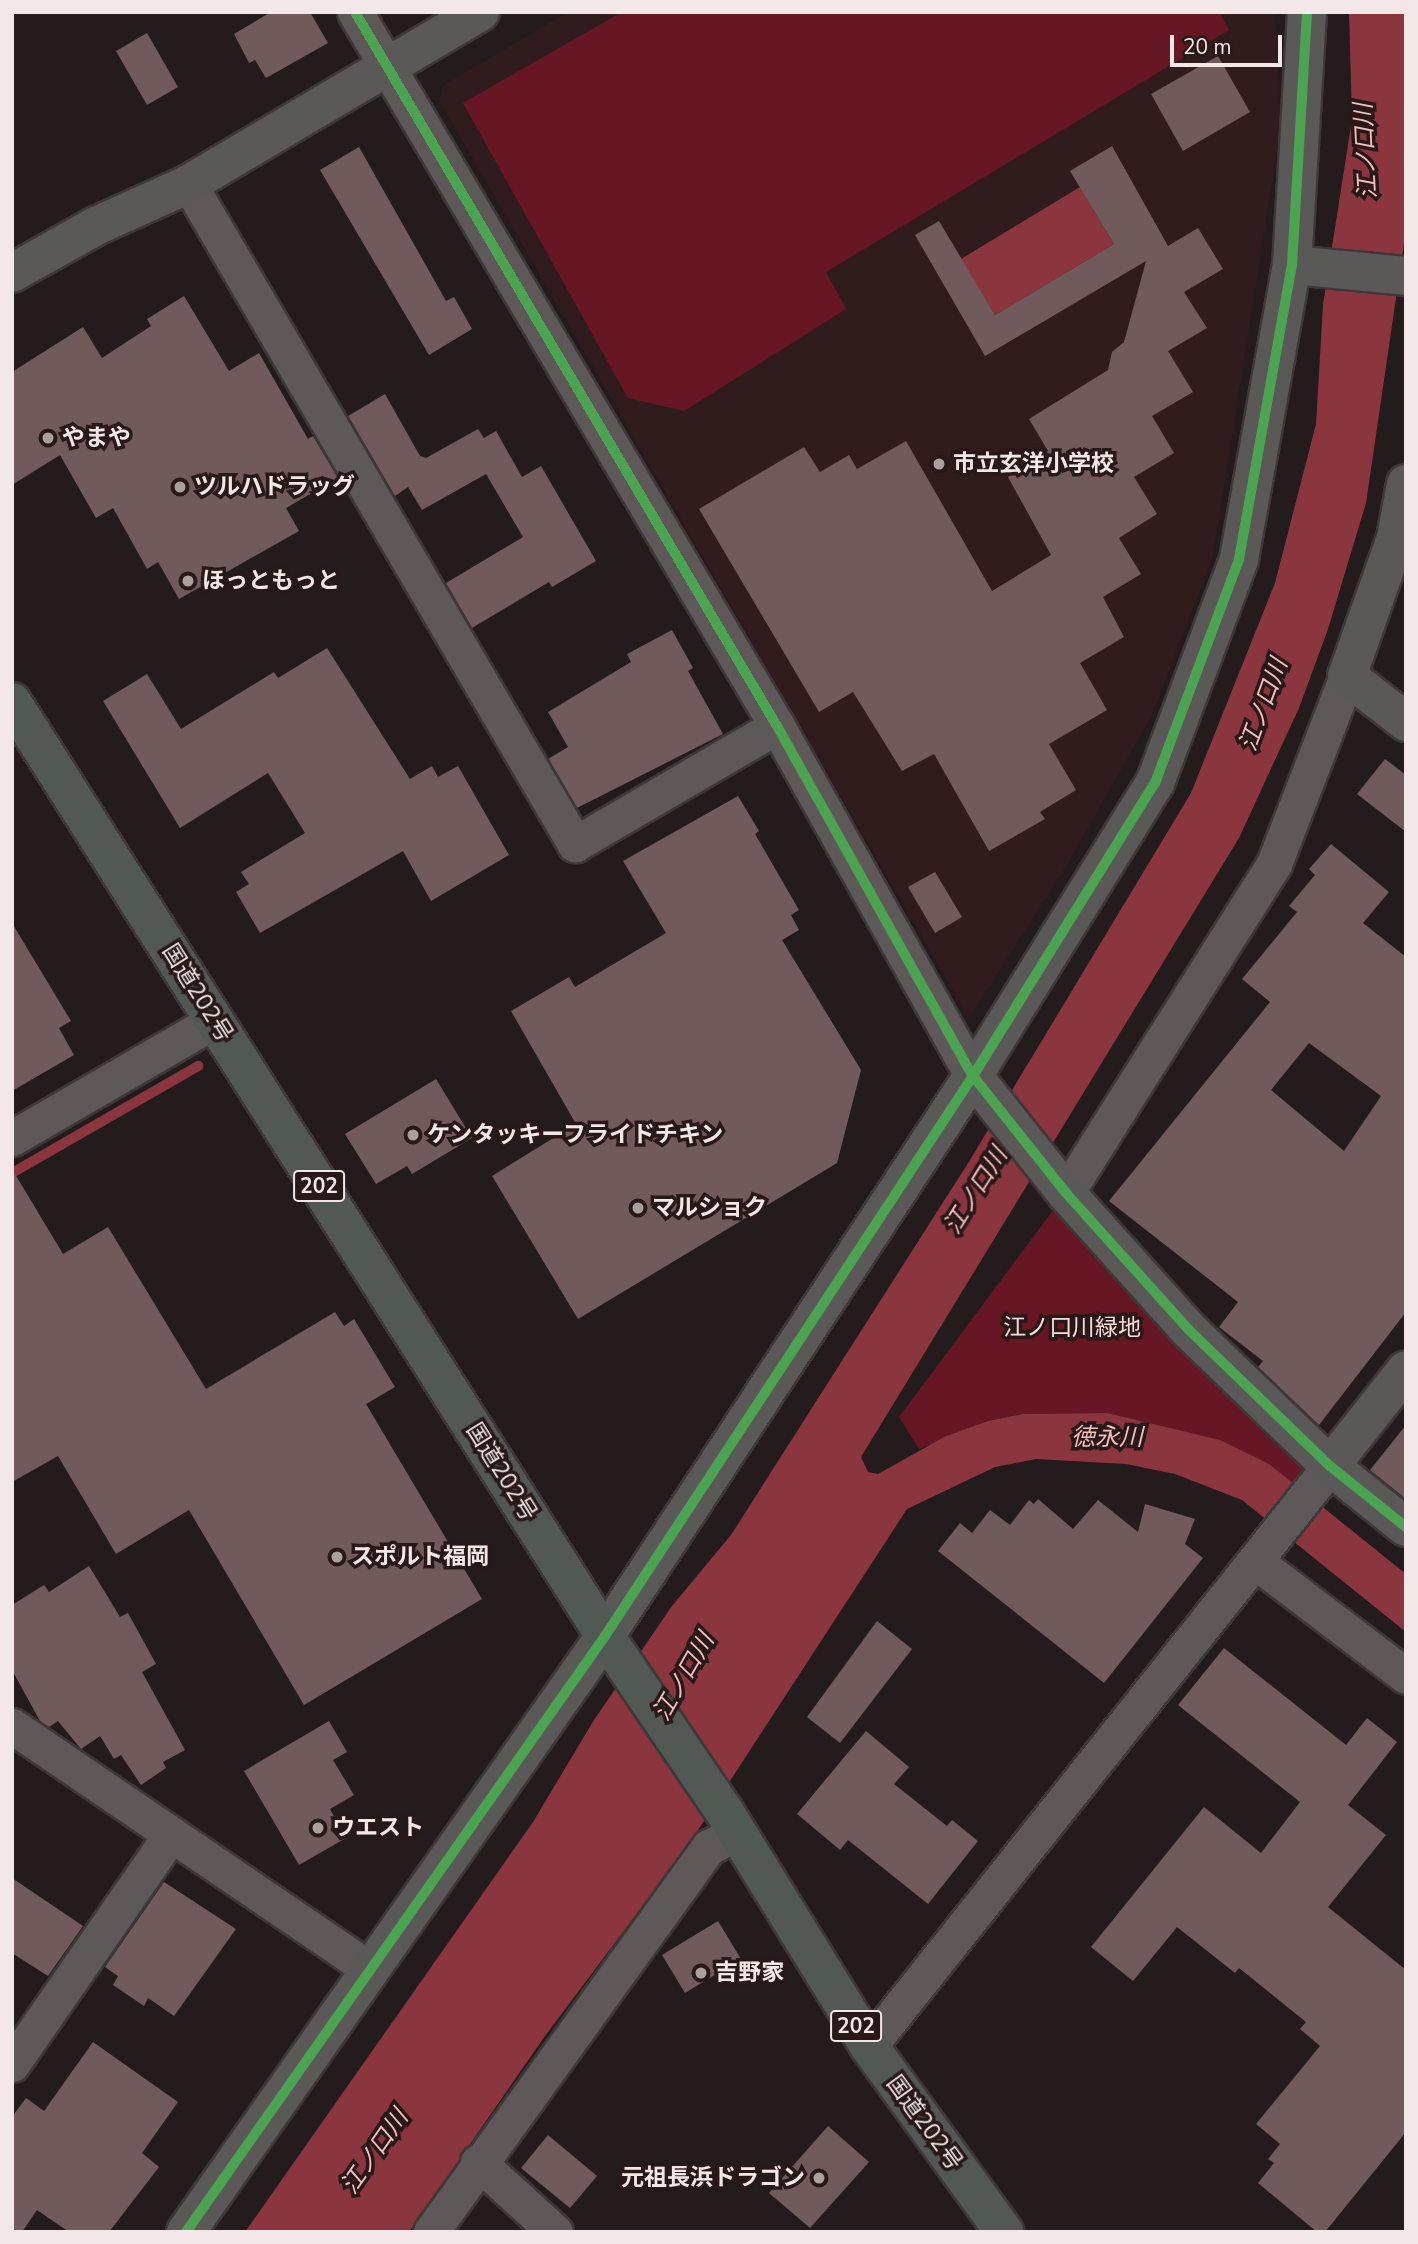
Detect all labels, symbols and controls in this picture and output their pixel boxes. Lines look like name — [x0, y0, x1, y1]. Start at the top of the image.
scale bar — [1173, 21, 1285, 65]
text: 20 m — [1183, 33, 1232, 61]
water label: 江ノ口川 — [1349, 102, 1383, 200]
place label: やまや — [62, 424, 131, 452]
marker: やまや — [40, 430, 56, 446]
place label: 市立玄洋小学校 — [953, 450, 1114, 478]
marker: 市立玄洋小学校 — [931, 456, 947, 472]
place label: ツルハドラッグ — [194, 473, 355, 501]
marker: ツルハドラッグ — [172, 479, 188, 495]
place label: ほっともっと — [202, 567, 340, 595]
marker: ほっともっと — [180, 573, 196, 589]
water label: 江ノ口川 — [1234, 655, 1294, 755]
street label: 国道202号 — [156, 939, 238, 1047]
place label: ケンタッキーフライドチキン — [427, 1121, 726, 1149]
marker: ケンタッキーフライドチキン — [405, 1127, 421, 1143]
water label: 江ノ口川 — [938, 1143, 1014, 1239]
road number: 202 — [293, 1168, 345, 1204]
place label: マルショク — [652, 1194, 767, 1222]
marker: マルショク — [630, 1200, 646, 1216]
park label: 江ノ口川緑地 — [1003, 1314, 1141, 1342]
street label: 国道202号 — [460, 1418, 542, 1526]
water label: 徳永川 — [1071, 1424, 1143, 1452]
place label: スポルト福岡 — [351, 1543, 489, 1571]
marker: スポルト福岡 — [329, 1549, 345, 1565]
water label: 江ノ口川 — [648, 1628, 720, 1726]
place label: ウエスト — [332, 1814, 424, 1842]
marker: ウエスト — [310, 1820, 326, 1836]
place label: 吉野家 — [715, 1959, 784, 1987]
marker: 吉野家 — [693, 1965, 709, 1981]
road number: 202 — [830, 2008, 882, 2044]
street label: 国道202号 — [880, 2070, 968, 2176]
water label: 江ノ口川 — [336, 2104, 414, 2200]
place label: 元祖長浜ドラゴン — [621, 2164, 805, 2192]
marker: 元祖長浜ドラゴン — [811, 2170, 827, 2186]

